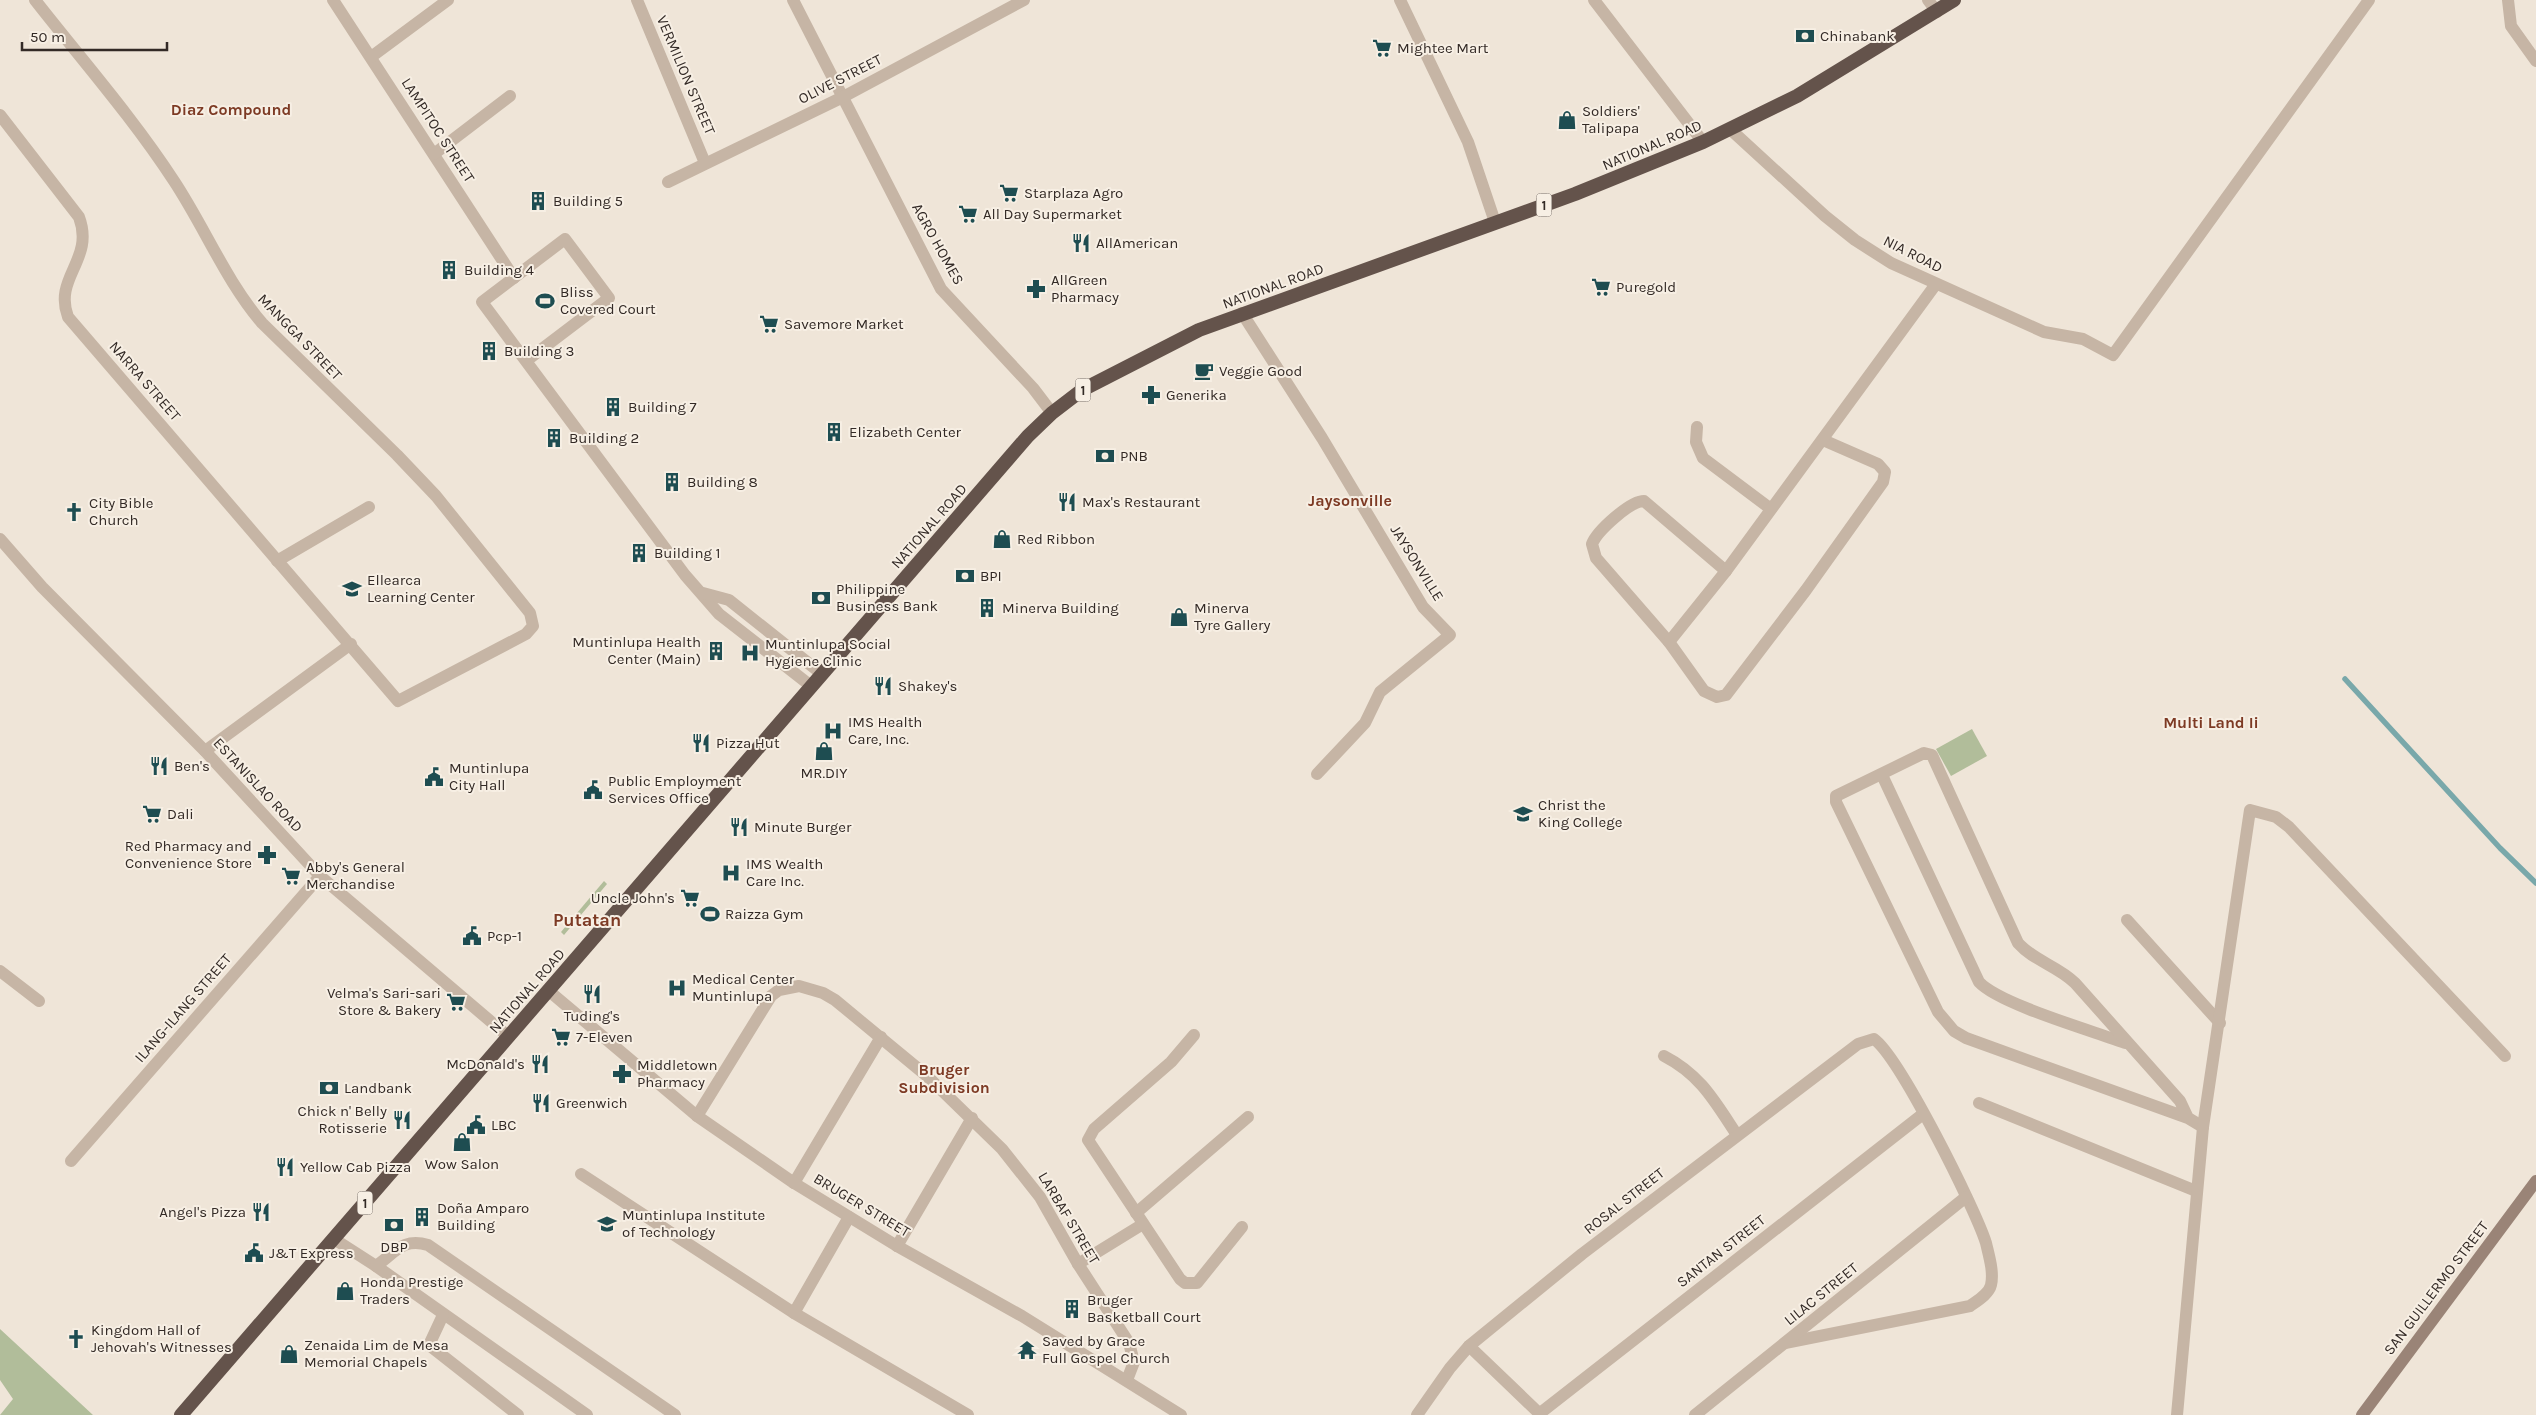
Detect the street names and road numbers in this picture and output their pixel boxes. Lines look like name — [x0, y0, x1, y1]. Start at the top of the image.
street label: VERMILION STREET — [653, 13, 719, 138]
street label: OLIVE STREET — [795, 50, 885, 108]
street label: LAMPITOC STREET — [398, 74, 479, 186]
street label: NATIONAL ROAD — [1599, 116, 1705, 174]
road number: 1 — [1536, 194, 1552, 216]
street label: AGRO HOMES — [908, 200, 968, 288]
street label: NIA ROAD — [1880, 231, 1946, 277]
street label: NATIONAL ROAD — [1220, 259, 1326, 313]
street label: MANGGA STREET — [254, 290, 346, 384]
street label: NARRA STREET — [106, 338, 185, 425]
road number: 1 — [1076, 378, 1090, 402]
street label: NATIONAL ROAD — [887, 480, 971, 572]
street label: JAYSONVILLE — [1387, 522, 1447, 604]
street label: ESTANISLAO ROAD — [210, 734, 306, 836]
street label: NATIONAL ROAD — [485, 945, 569, 1037]
street label: ILANG-ILANG STREET — [131, 949, 236, 1066]
street label: ROSAL STREET — [1580, 1164, 1668, 1238]
street label: BRUGER STREET — [811, 1169, 914, 1241]
street label: LARBAF STREET — [1034, 1169, 1104, 1268]
road number: 1 — [358, 1192, 372, 1214]
street label: SANTAN STREET — [1673, 1211, 1769, 1291]
street label: SAN GUILLERMO STREET — [2380, 1217, 2492, 1358]
street label: LILAC STREET — [1780, 1258, 1862, 1329]

